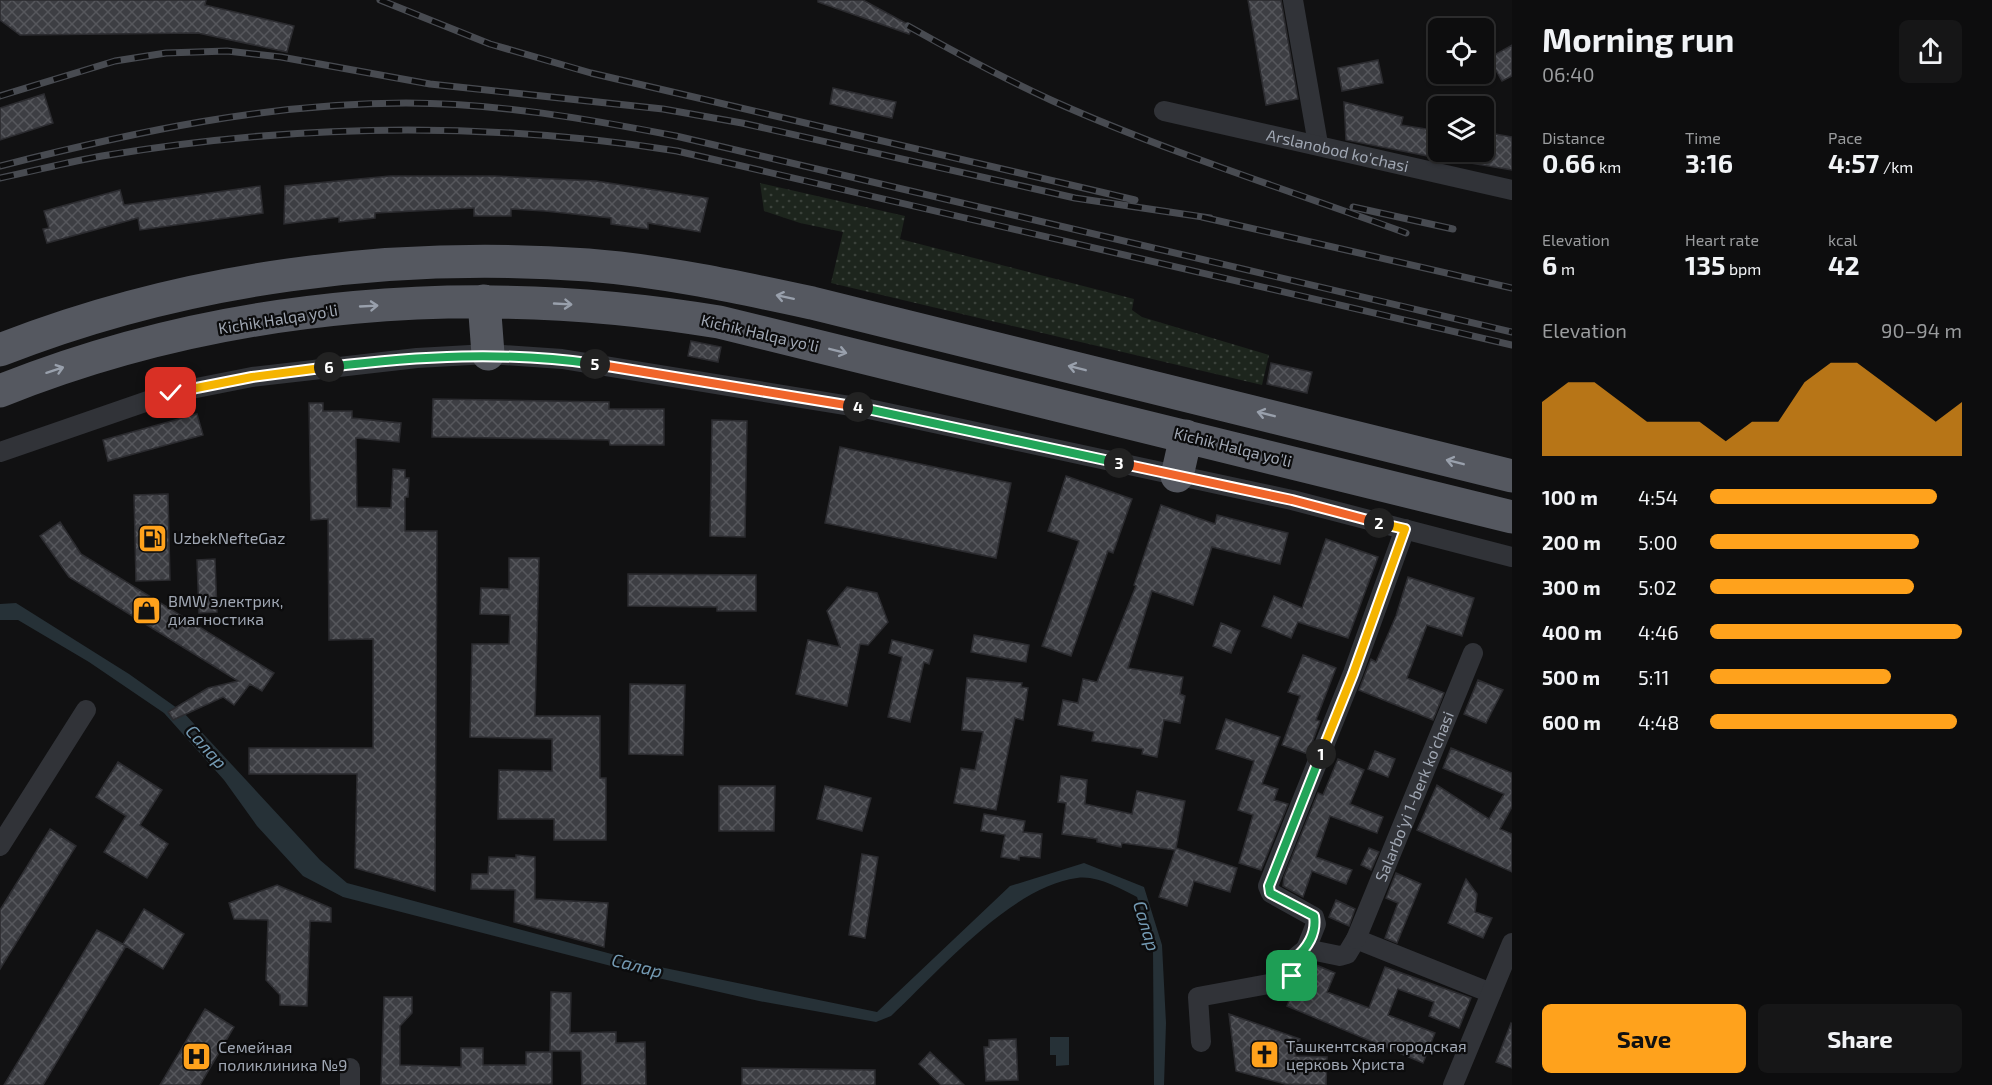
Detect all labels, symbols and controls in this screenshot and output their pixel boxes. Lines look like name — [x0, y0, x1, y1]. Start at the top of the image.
map controls — [1428, 18, 1494, 162]
button: locate — [1428, 18, 1494, 84]
text: Morning run — [1542, 19, 1734, 59]
button: share — [1899, 20, 1962, 83]
text: 06:40 — [1542, 62, 1595, 86]
button: layers — [1428, 96, 1494, 162]
street label: Arslanobod ko'chasi — [1265, 125, 1411, 175]
text: Distance — [1542, 128, 1605, 147]
text: Time — [1685, 128, 1721, 147]
text: Pace — [1828, 128, 1862, 147]
text: 0.66 — [1542, 147, 1595, 178]
text: 3:16 — [1685, 147, 1733, 178]
text: 4:57 — [1828, 147, 1879, 178]
text: km — [1595, 157, 1621, 176]
text: /km — [1879, 157, 1913, 176]
text: Elevation — [1542, 230, 1610, 249]
text: Heart rate — [1685, 230, 1759, 249]
text: kcal — [1828, 230, 1857, 249]
text: 6 — [1542, 249, 1557, 280]
text: 135 — [1685, 249, 1725, 280]
text: 42 — [1828, 249, 1860, 280]
text: m — [1557, 259, 1575, 278]
text: bpm — [1725, 259, 1761, 278]
one-way arrow — [776, 291, 795, 303]
one-way arrow — [553, 298, 573, 309]
street label: Kichik Halqa yo'li — [217, 300, 339, 337]
one-way arrow — [358, 300, 378, 311]
street label: Kichik Halqa yo'li — [699, 310, 821, 355]
text: Elevation — [1542, 318, 1627, 342]
text: 90–94 m — [1881, 318, 1962, 342]
one-way arrow — [828, 345, 847, 357]
pin: 5 — [580, 349, 610, 379]
pin: 6 — [314, 352, 344, 382]
text: 5 — [591, 354, 599, 373]
text: 6 — [324, 357, 334, 376]
one-way arrow — [1068, 361, 1087, 373]
one-way arrow — [45, 364, 64, 375]
pin — [145, 367, 196, 418]
icon: check — [154, 376, 187, 409]
pin: 4 — [843, 392, 873, 422]
text: 4 — [853, 397, 863, 416]
one-way arrow — [1257, 407, 1276, 419]
street label: Kichik Halqa yo'li — [1172, 423, 1294, 470]
pin: 3 — [1104, 448, 1134, 478]
text: 3 — [1114, 453, 1124, 472]
one-way arrow — [1446, 455, 1465, 467]
text: 100 m — [1542, 485, 1598, 509]
text: 4:54 — [1638, 485, 1678, 509]
pin: 2 — [1364, 508, 1394, 538]
text: 2 — [1374, 513, 1384, 532]
fuel station icon: UzbekNefteGaz — [136, 522, 168, 554]
place label: UzbekNefteGaz — [173, 528, 285, 547]
text: 200 m — [1542, 530, 1601, 554]
text: 5:00 — [1638, 530, 1678, 554]
text: 300 m — [1542, 575, 1601, 599]
text: 5:02 — [1638, 575, 1677, 599]
place label: BMW электрик, диагностика — [168, 591, 283, 628]
shop icon: BMW электрик, диагностика — [131, 594, 163, 626]
text: 400 m — [1542, 620, 1602, 644]
text: 4:46 — [1638, 620, 1679, 644]
text: 500 m — [1542, 665, 1600, 689]
text: 5:11 — [1638, 665, 1669, 689]
street label: Salarbo'yi 1-berk ko'chasi — [1371, 708, 1457, 884]
text: 600 m — [1542, 710, 1601, 734]
text: 4:48 — [1638, 710, 1679, 734]
water label: Салар — [181, 720, 232, 773]
pin: 1 — [1306, 739, 1336, 769]
text: 1 — [1318, 744, 1324, 763]
water label: Салар — [1129, 898, 1165, 954]
water label: Салар — [610, 948, 665, 982]
pin — [1266, 950, 1317, 1001]
icon: arrive — [1275, 959, 1308, 992]
button: Save — [1542, 1004, 1746, 1073]
button: Share — [1758, 1004, 1962, 1073]
place label: Ташкентская городская церковь Христа — [1286, 1036, 1467, 1073]
place label: Семейная поликлиника №9 — [218, 1037, 347, 1074]
church icon: Ташкентская городская церковь Христа — [1249, 1039, 1281, 1071]
hospital icon: Семейная поликлиника №9 — [181, 1040, 213, 1072]

